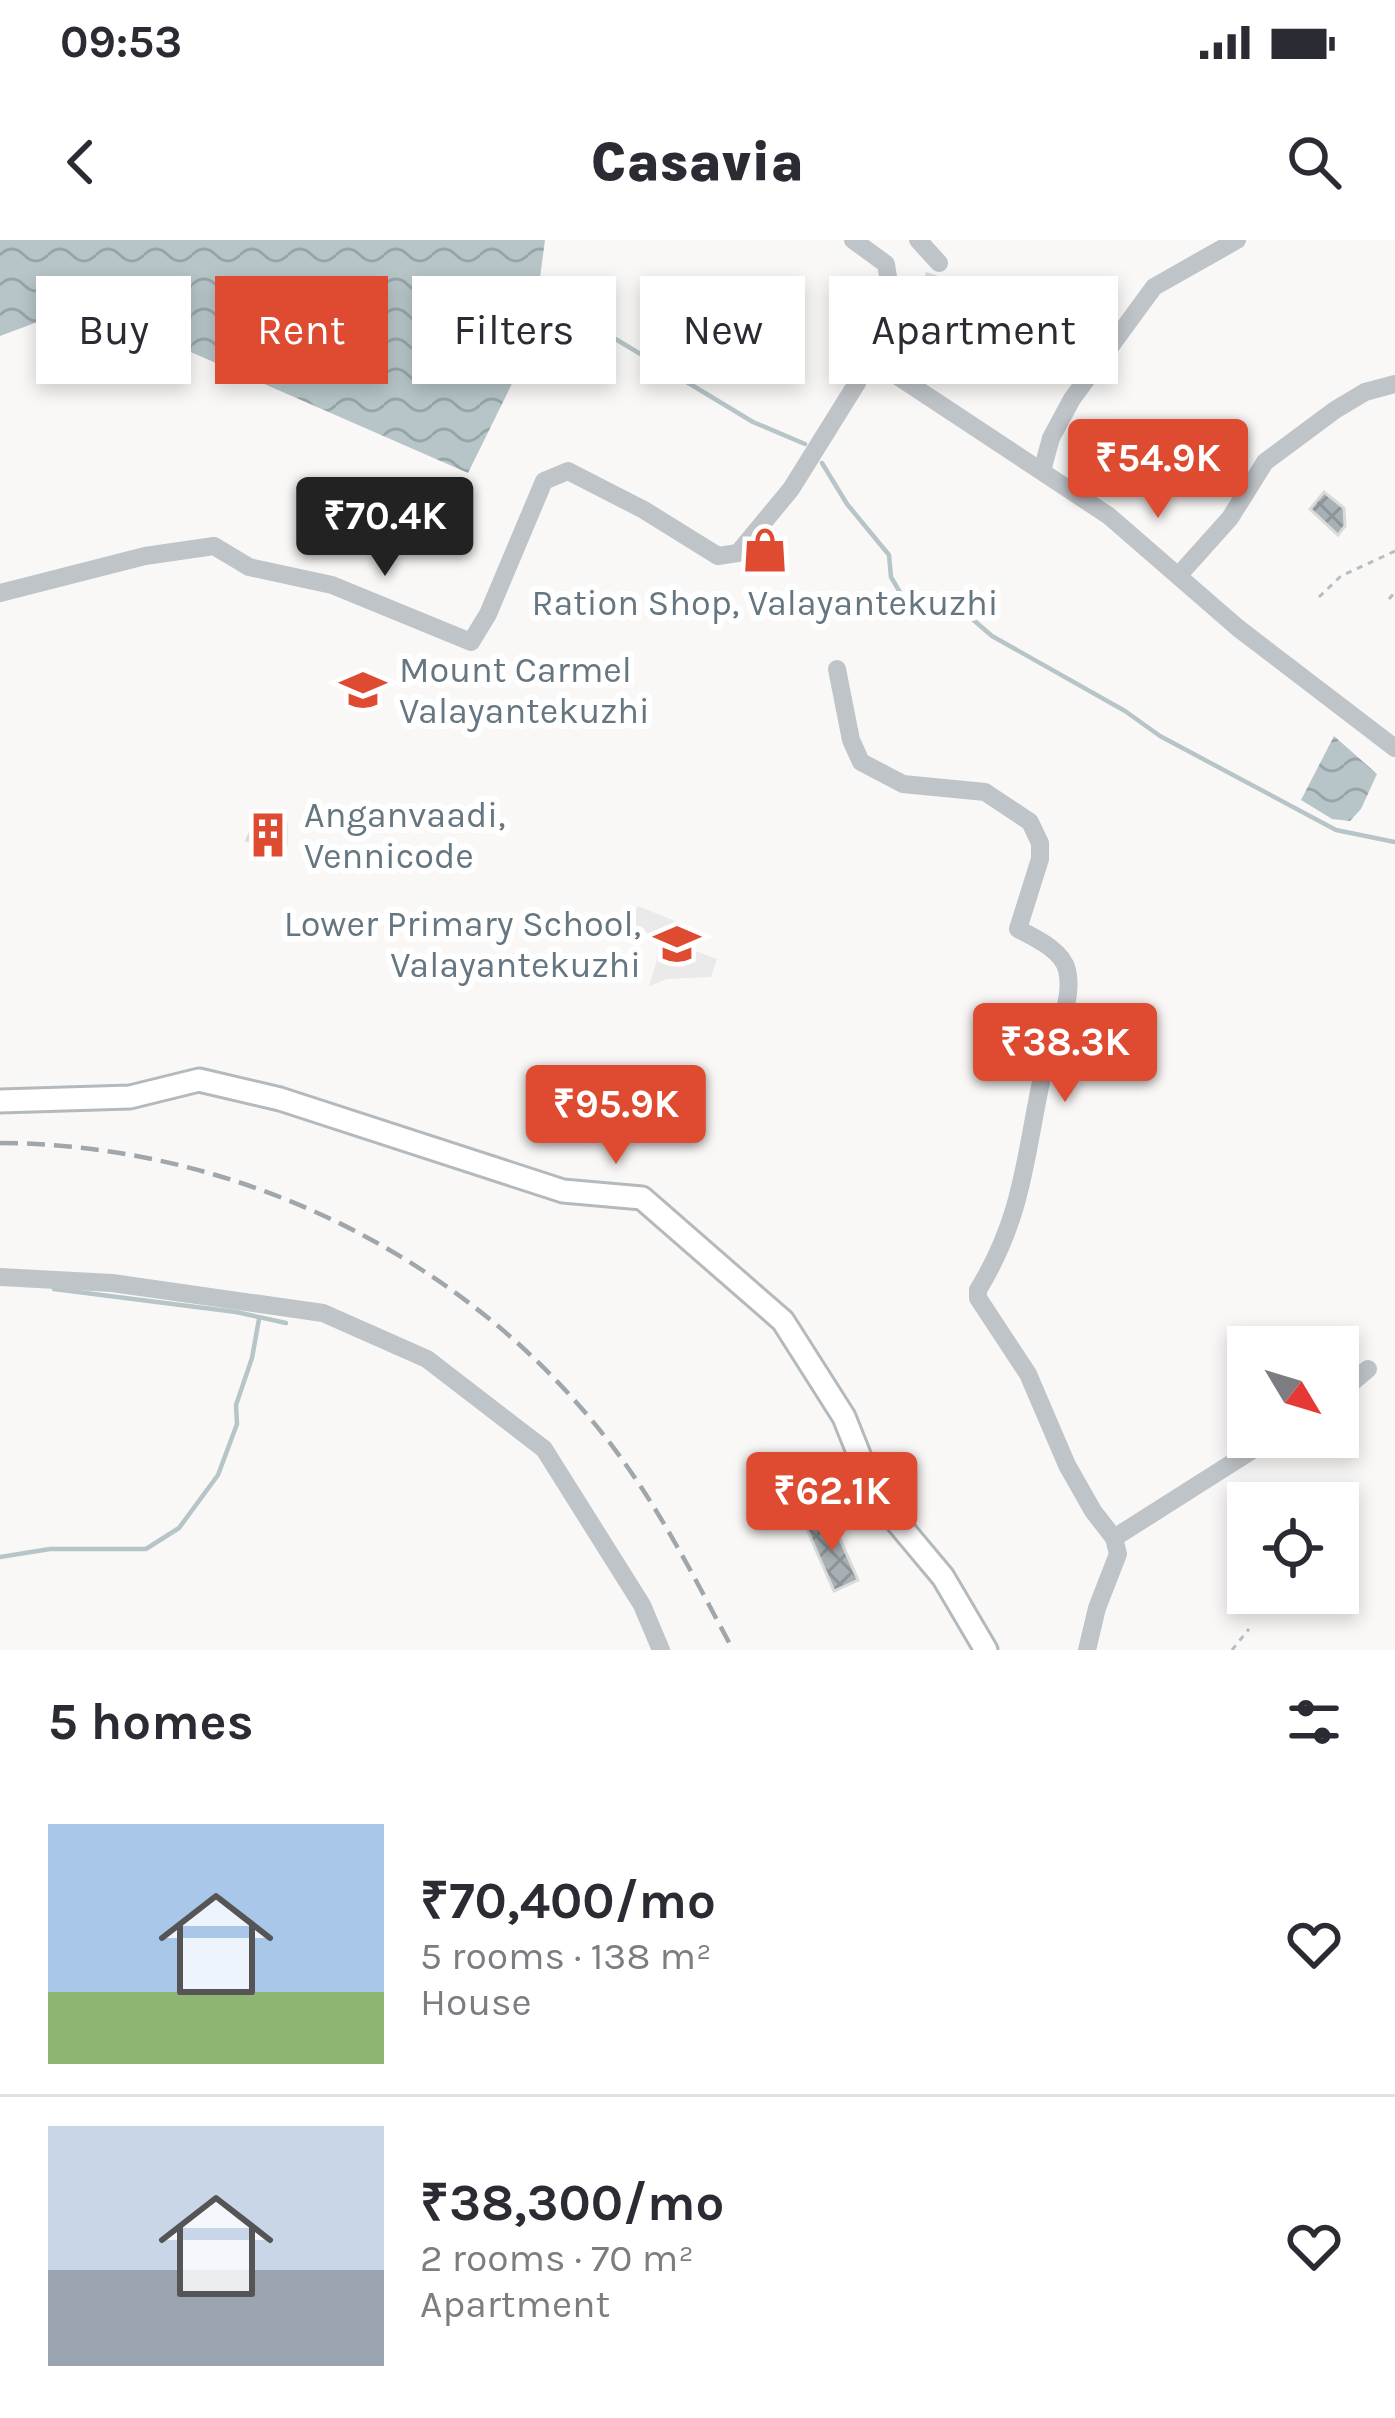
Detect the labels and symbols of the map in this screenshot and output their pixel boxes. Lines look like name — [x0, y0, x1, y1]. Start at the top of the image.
pin: ₹54.9K — [1060, 419, 1256, 521]
pin: ₹70.4K — [287, 477, 483, 579]
shop icon: Ration Shop, Valayantekuzhi — [740, 525, 790, 575]
place label: Ration Shop, Valayantekuzhi — [531, 582, 999, 624]
place label: Mount Carmel Valayantekuzhi — [399, 649, 650, 732]
school or university icon: Mount Carmel Valayantekuzhi — [338, 665, 388, 715]
place label: Anganvaadi, Vennicode — [304, 794, 506, 877]
building icon: Anganvaadi, Vennicode — [243, 810, 293, 860]
place label: Lower Primary School, Valayantekuzhi — [284, 903, 641, 986]
school or university icon: Lower Primary School, Valayantekuzhi — [652, 919, 702, 969]
pin: ₹38.3K — [967, 1003, 1163, 1105]
pin: ₹95.9K — [518, 1065, 714, 1167]
north arrow — [1227, 1326, 1359, 1458]
pin: ₹62.1K — [734, 1452, 930, 1554]

